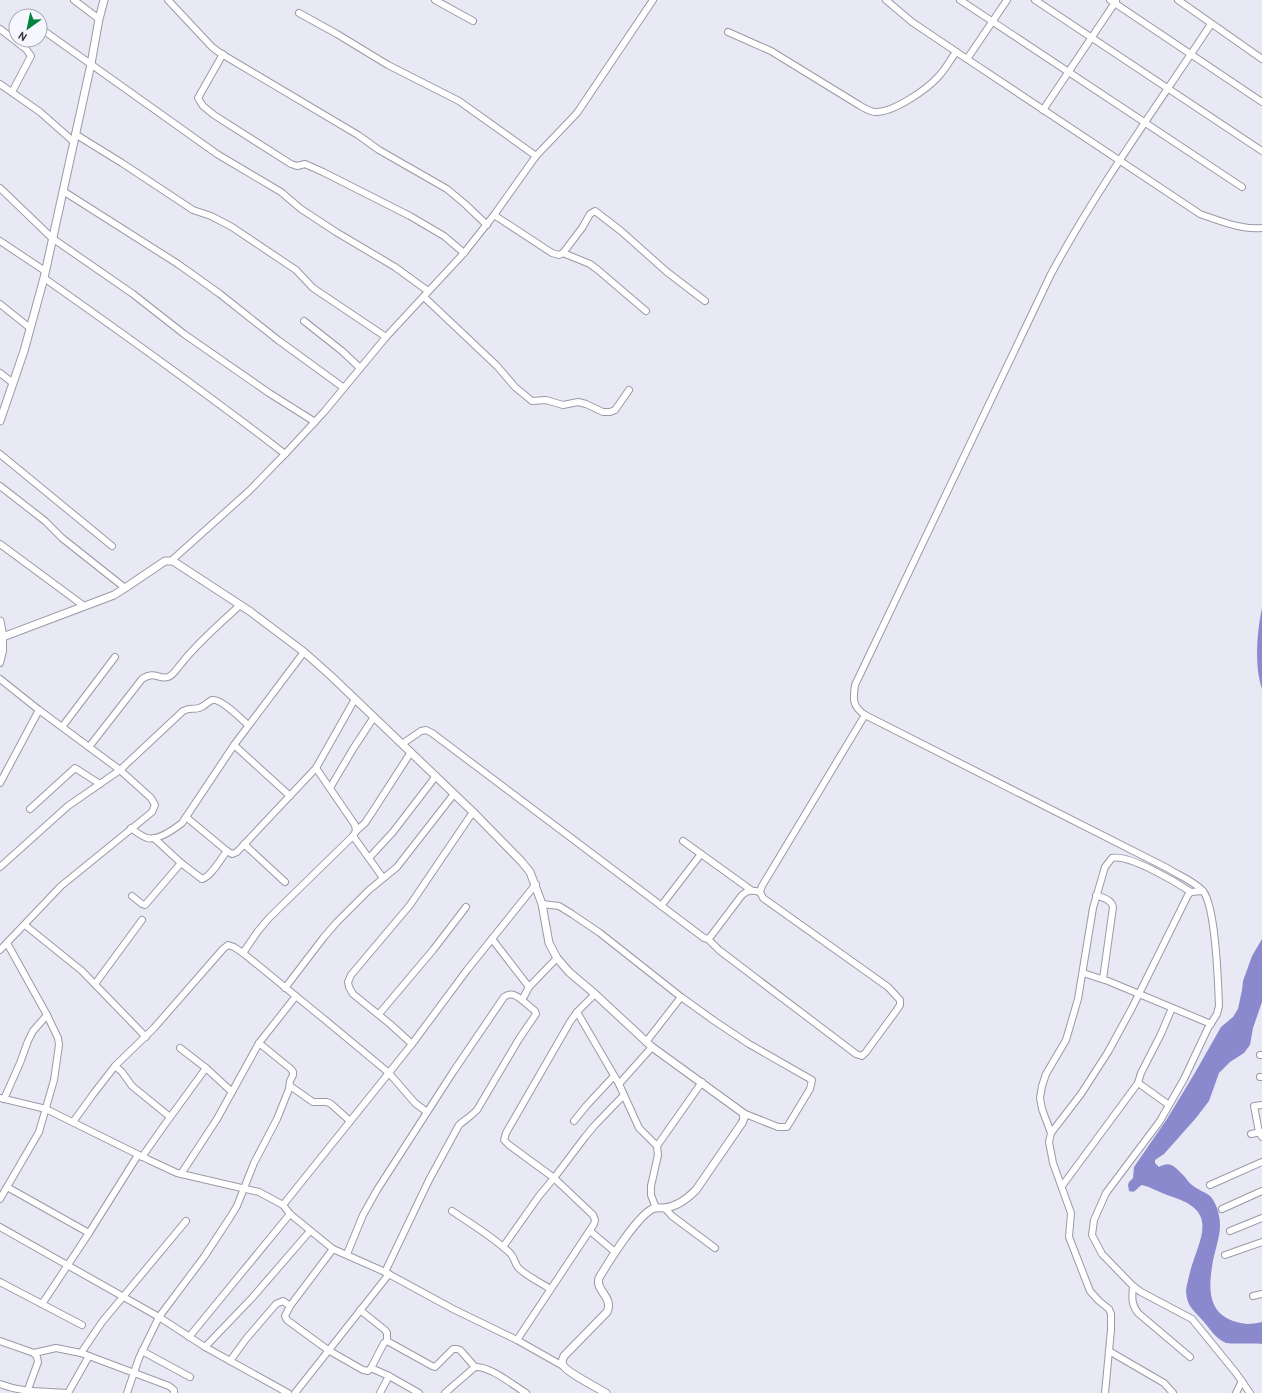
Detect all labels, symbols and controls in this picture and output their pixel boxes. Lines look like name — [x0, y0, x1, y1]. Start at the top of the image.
north arrow — [8, 8, 48, 48]
text: N — [16, 28, 30, 44]

